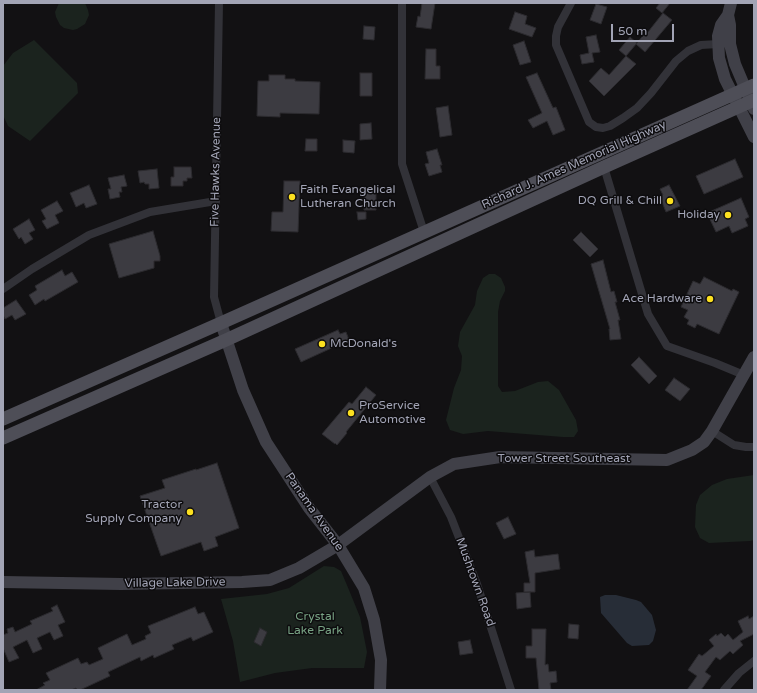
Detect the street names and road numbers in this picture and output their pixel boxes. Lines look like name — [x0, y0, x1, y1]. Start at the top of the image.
street label: Five Hawks Avenue — [208, 117, 224, 227]
street label: Richard J. Ames Memorial Highway — [479, 118, 669, 212]
street label: Tower Street Southeast — [498, 452, 630, 466]
street label: Panama Avenue — [282, 470, 346, 554]
street label: Mushtown Road — [452, 536, 498, 628]
street label: Village Lake Drive — [124, 575, 226, 591]

